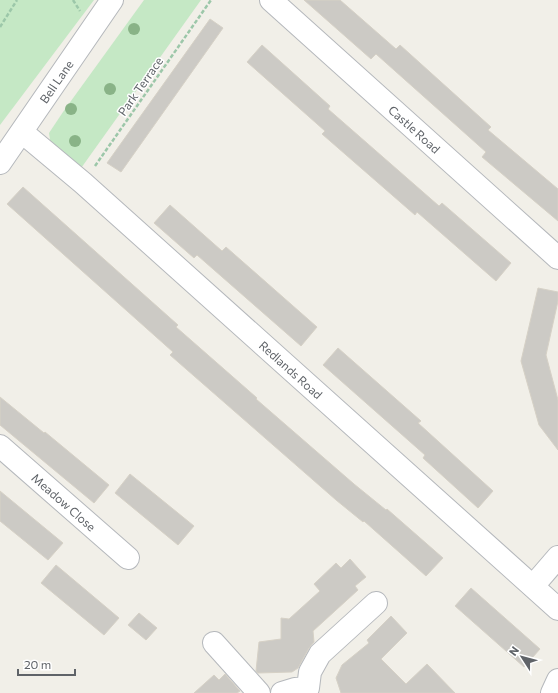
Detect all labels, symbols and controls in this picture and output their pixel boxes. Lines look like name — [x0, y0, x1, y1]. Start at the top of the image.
street label: Park Terrace — [115, 54, 165, 118]
street label: Bell Lane — [36, 57, 76, 106]
street label: Castle Road — [386, 102, 443, 156]
street label: Redlands Road — [257, 338, 326, 402]
street label: Meadow Close — [29, 470, 99, 534]
north arrow — [502, 637, 542, 677]
text: N — [506, 644, 521, 658]
scale bar — [18, 651, 75, 677]
text: 20 m — [24, 657, 51, 671]

